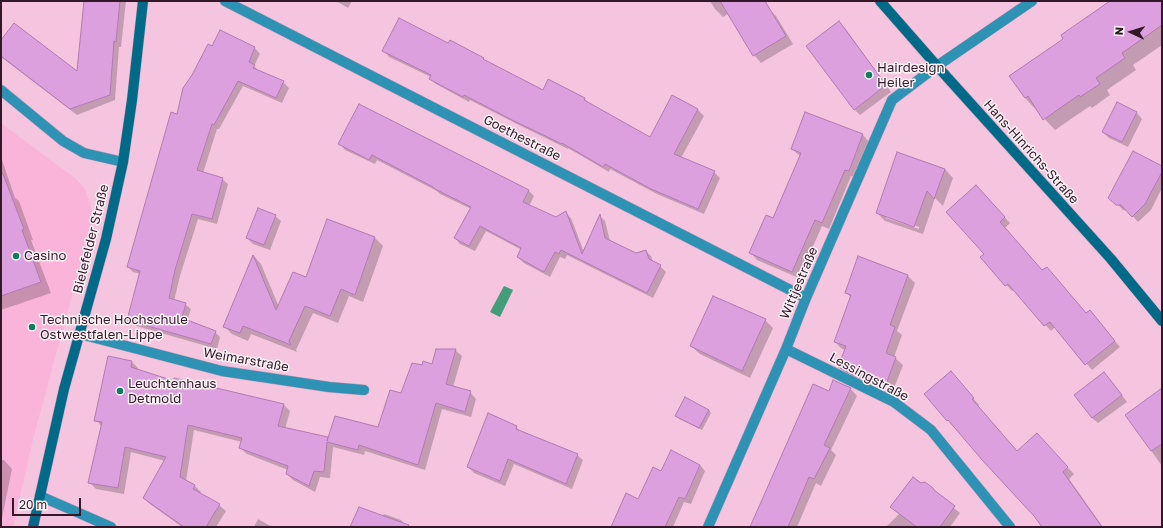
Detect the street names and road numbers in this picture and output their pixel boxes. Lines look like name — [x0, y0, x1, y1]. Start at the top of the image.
street label: Hans-Hinrichs-Straße — [980, 97, 1082, 207]
street label: Goethestraße — [481, 112, 563, 164]
street label: Bielefelder Straße — [70, 183, 112, 295]
street label: Wittjestraße — [777, 245, 821, 321]
street label: Weimarstraße — [202, 345, 290, 375]
street label: Lessingstraße — [827, 350, 911, 404]

